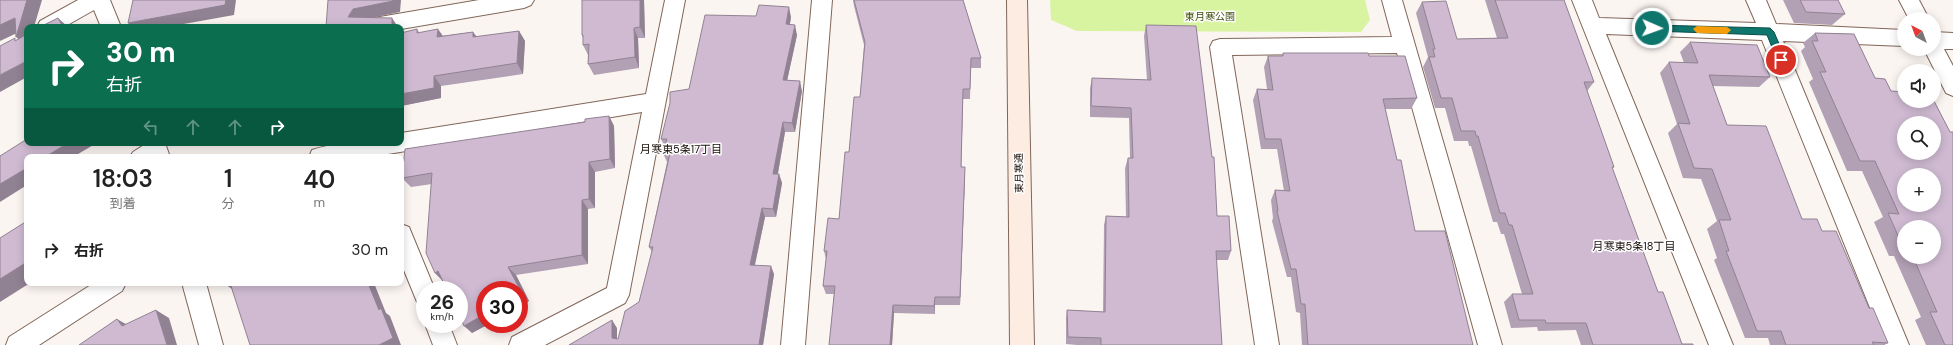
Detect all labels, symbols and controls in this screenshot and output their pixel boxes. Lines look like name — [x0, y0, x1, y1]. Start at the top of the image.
position arrow — [1631, 7, 1673, 49]
park label: 東月寒公園 — [1185, 10, 1235, 23]
north arrow — [1897, 12, 1941, 56]
map controls — [1897, 12, 1941, 264]
text: 30 m — [106, 34, 176, 71]
icon: right — [40, 40, 92, 92]
pin — [1764, 43, 1798, 77]
icon: arrive — [1770, 49, 1792, 71]
button: sound — [1897, 64, 1941, 108]
text: 右折 — [106, 73, 142, 97]
icon: left — [140, 116, 162, 138]
icon: ahead — [182, 116, 204, 138]
icon: ahead — [224, 116, 246, 138]
icon: right — [266, 116, 288, 138]
button: search — [1897, 116, 1941, 160]
district label: 月寒東5条17丁目 — [640, 142, 722, 156]
street label: 東月寒通 — [1012, 153, 1026, 193]
text: 18:03 — [93, 163, 153, 194]
text: 1 — [224, 163, 232, 194]
text: 40 — [303, 164, 335, 195]
button: + — [1897, 168, 1941, 212]
text: m — [313, 194, 325, 211]
text: 到着 — [110, 195, 136, 212]
text: 分 — [222, 195, 235, 212]
button: − — [1897, 220, 1941, 264]
icon: right — [40, 239, 62, 261]
district label: 月寒東5条18丁目 — [1593, 239, 1675, 253]
text: 30 m — [352, 240, 388, 260]
text: 右折 — [74, 241, 104, 261]
speed limit sign: 30 — [476, 281, 528, 333]
text: 26 — [430, 289, 454, 315]
text: km/h — [430, 310, 454, 323]

